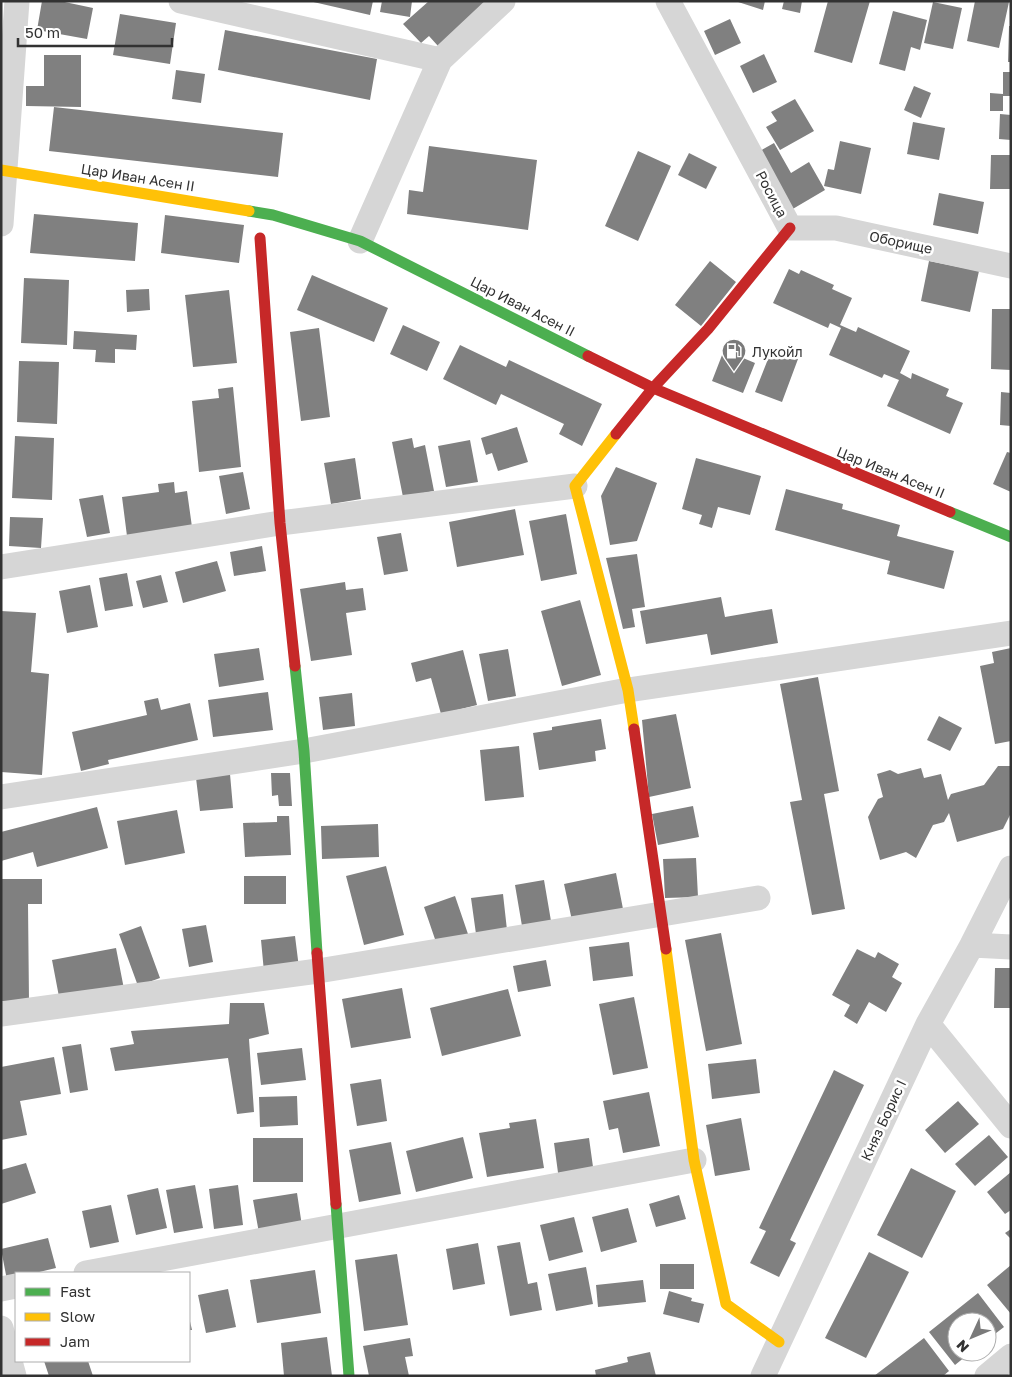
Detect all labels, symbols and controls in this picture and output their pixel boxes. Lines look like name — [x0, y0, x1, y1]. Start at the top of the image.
scale bar — [18, 15, 171, 47]
text: 50 m — [25, 23, 60, 41]
street label: Цар Иван Асен II — [80, 160, 196, 194]
street label: Росица — [753, 168, 791, 220]
street label: Оборище — [868, 227, 934, 257]
street label: Цар Иван Асен II — [468, 272, 578, 340]
fuel station icon: Лукойл — [721, 338, 747, 372]
place label: Лукойл — [752, 343, 803, 360]
street label: Цар Иван Асен II — [834, 443, 948, 501]
street label: Княз Борис I — [857, 1077, 909, 1163]
legend — [15, 1272, 190, 1362]
text: Fast — [60, 1282, 91, 1300]
text: Slow — [60, 1307, 95, 1325]
north arrow — [947, 1312, 997, 1362]
text: Jam — [60, 1332, 90, 1350]
text: N — [952, 1337, 972, 1356]

